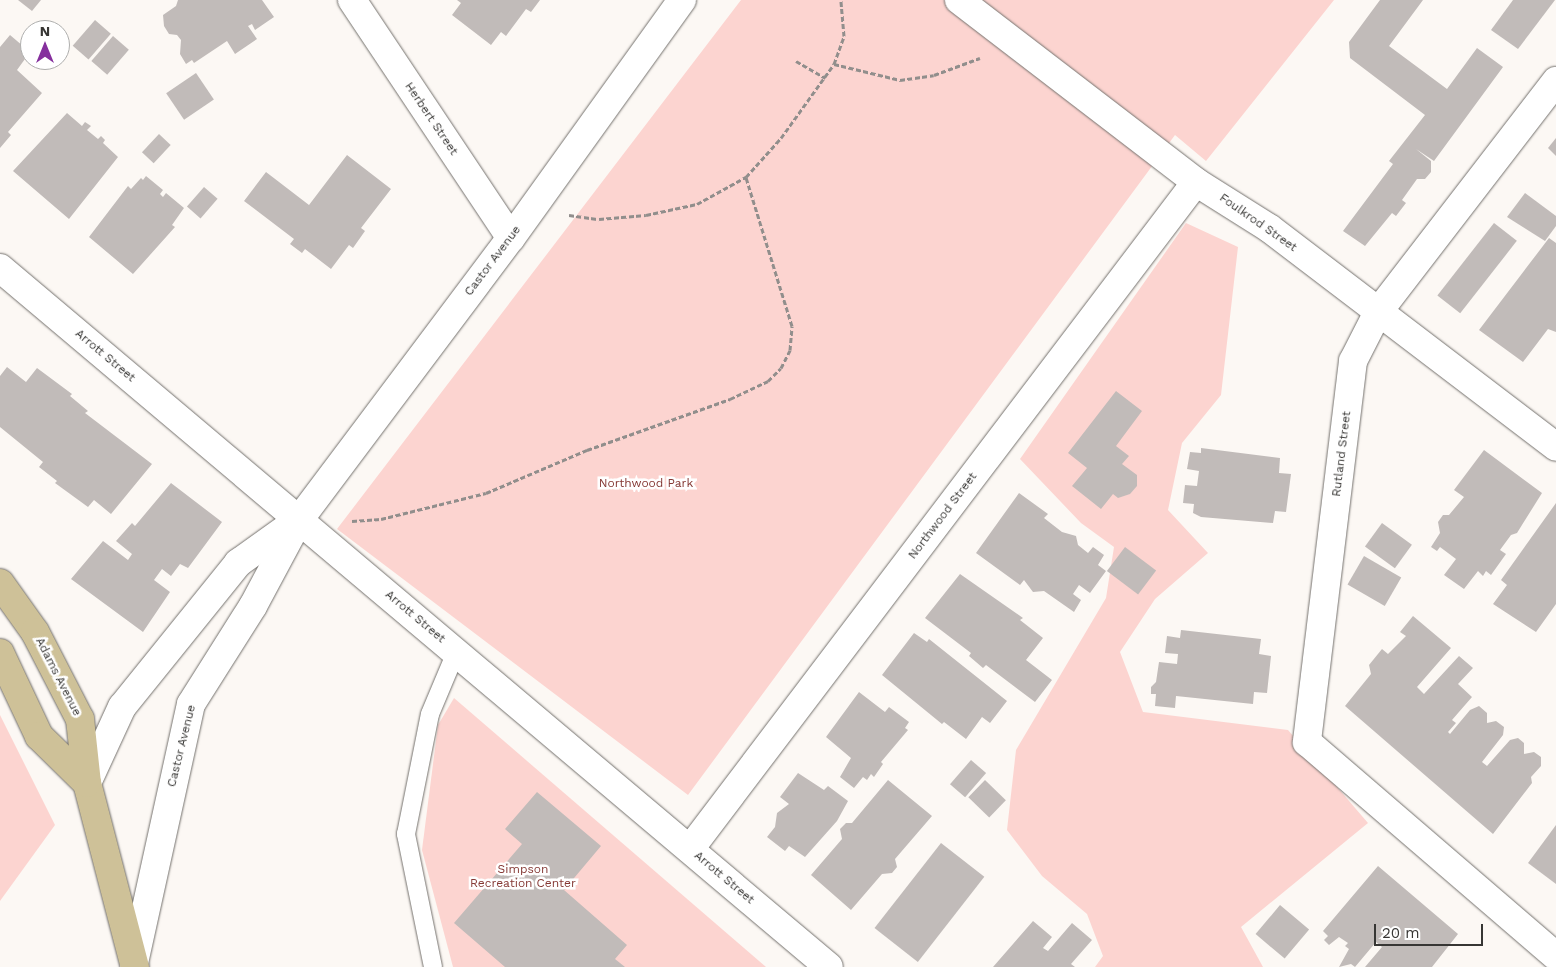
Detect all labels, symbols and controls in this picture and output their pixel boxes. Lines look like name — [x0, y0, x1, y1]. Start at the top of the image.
north arrow — [20, 20, 70, 70]
text: N — [40, 23, 50, 39]
street label: Herbert Street — [401, 80, 461, 158]
street label: Foulkrod Street — [1216, 191, 1300, 255]
street label: Castor Avenue — [462, 223, 524, 299]
street label: Arrott Street — [72, 327, 138, 385]
street label: Rutland Street — [1330, 410, 1354, 498]
street label: Northwood Street — [906, 470, 980, 562]
park label: Northwood Park — [599, 477, 693, 491]
street label: Arrott Street — [382, 588, 448, 646]
street label: Adams Avenue — [32, 635, 84, 719]
street label: Castor Avenue — [165, 703, 199, 789]
street label: Arrott Street — [691, 849, 757, 907]
park label: Simpson Recreation Center — [470, 863, 576, 891]
scale bar — [1376, 914, 1485, 946]
text: 20 m — [1382, 924, 1420, 942]

